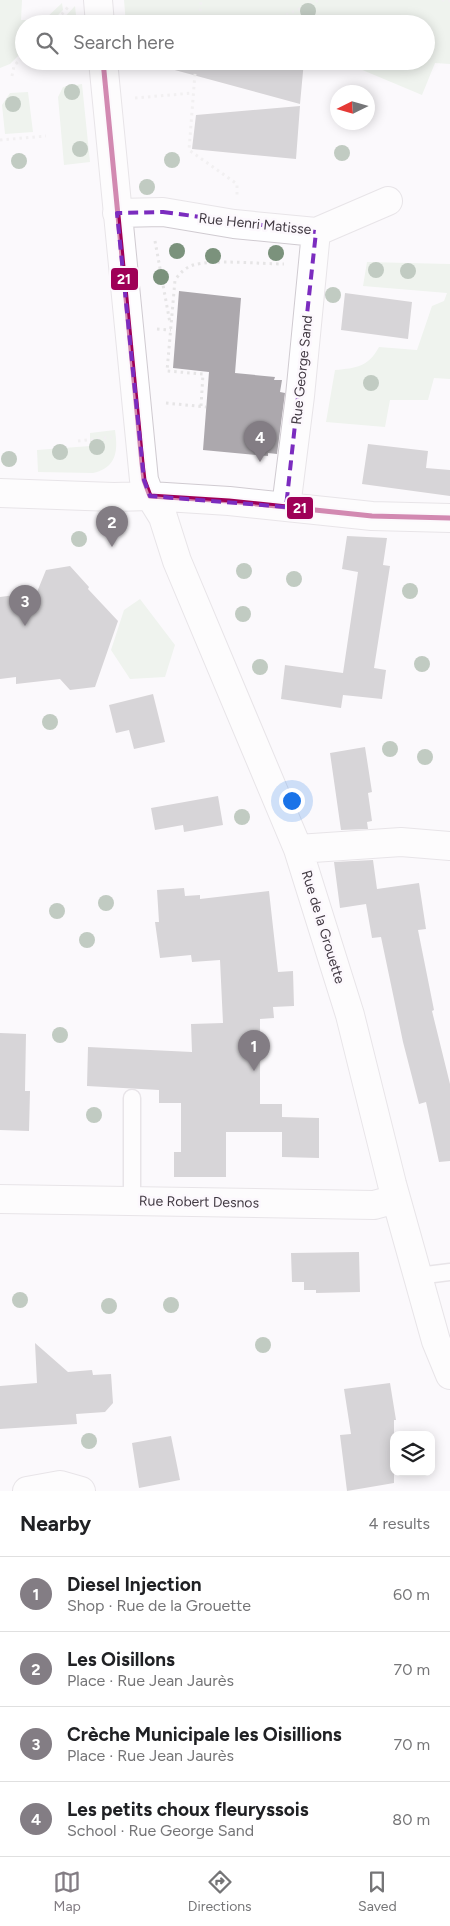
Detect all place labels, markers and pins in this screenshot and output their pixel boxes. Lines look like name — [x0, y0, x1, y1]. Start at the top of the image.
pin: 4 — [244, 421, 276, 462]
pin: 2 — [96, 506, 128, 547]
pin: 3 — [9, 585, 41, 626]
pin: 1 — [238, 1030, 270, 1071]

